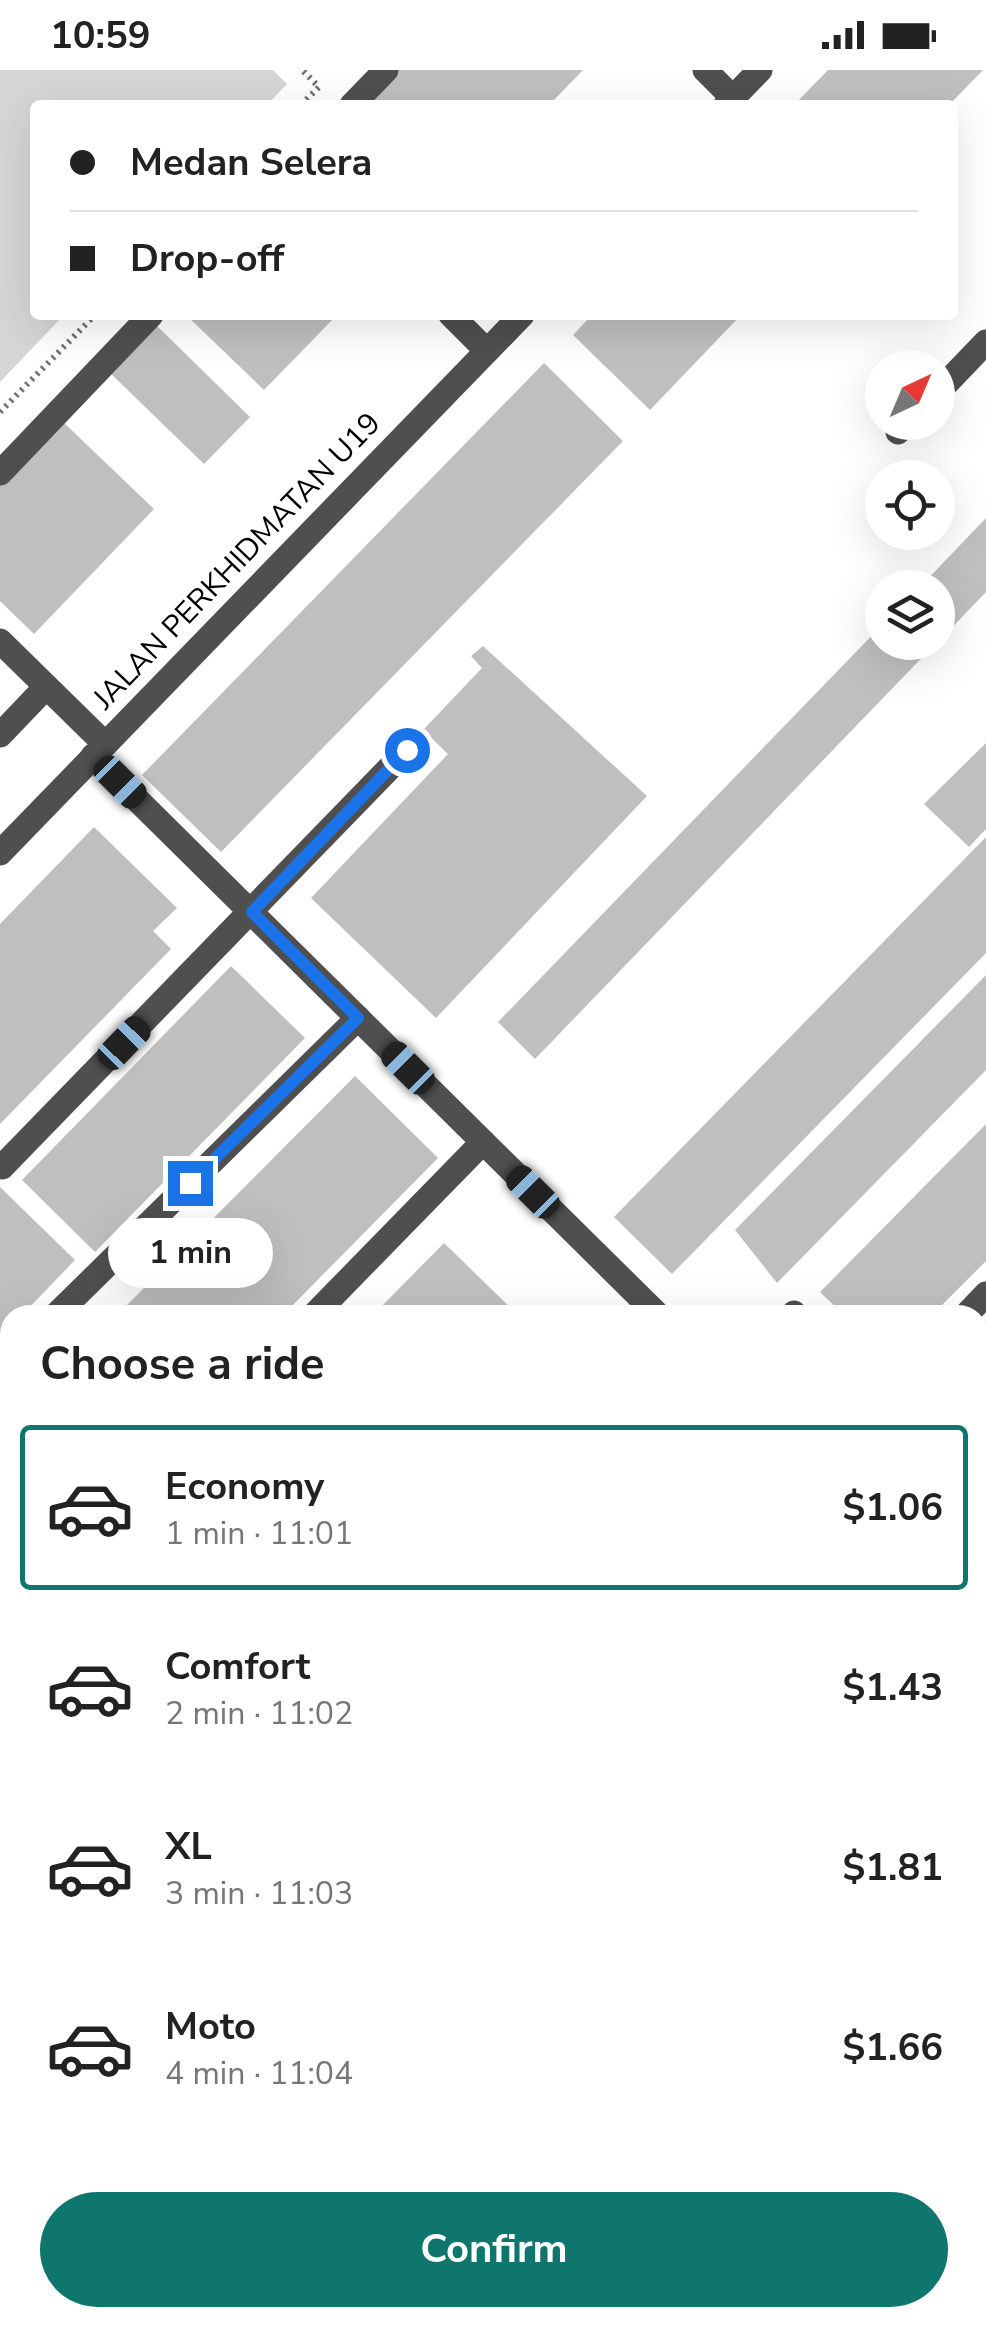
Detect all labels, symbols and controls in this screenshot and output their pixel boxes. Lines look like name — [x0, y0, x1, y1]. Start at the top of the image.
text: 10:59 — [50, 10, 151, 61]
text: Medan Selera — [130, 137, 372, 188]
text: Drop-off — [130, 233, 284, 284]
north arrow — [865, 350, 955, 440]
map controls — [865, 350, 955, 660]
street label: JALAN PERKHIDMATAN U19 — [83, 404, 390, 719]
button: locate — [865, 460, 955, 550]
button: layers — [865, 570, 955, 660]
route start — [385, 728, 430, 773]
car — [88, 750, 152, 814]
car — [92, 1011, 156, 1075]
car — [376, 1036, 440, 1100]
car — [501, 1160, 565, 1224]
route end — [168, 1161, 213, 1206]
callout: 1 min — [108, 1218, 272, 1288]
text: 1 min — [149, 1231, 232, 1274]
text: Choose a ride — [40, 1334, 325, 1395]
text: Economy — [165, 1461, 324, 1512]
icon: car — [45, 1463, 135, 1553]
text: $1.06 — [842, 1482, 943, 1533]
text: 1 min · 11:01 — [165, 1512, 353, 1555]
text: Comfort — [165, 1641, 310, 1692]
icon: car — [45, 1643, 135, 1733]
text: $1.43 — [842, 1662, 943, 1713]
text: 2 min · 11:02 — [165, 1692, 353, 1735]
text: XL — [165, 1821, 212, 1872]
icon: car — [45, 1823, 135, 1913]
text: $1.81 — [842, 1842, 943, 1893]
text: 3 min · 11:03 — [165, 1872, 353, 1915]
text: Moto — [165, 2001, 256, 2052]
icon: car — [45, 2003, 135, 2093]
text: $1.66 — [842, 2022, 943, 2073]
text: 4 min · 11:04 — [165, 2052, 353, 2095]
button: Confirm — [40, 2192, 948, 2307]

